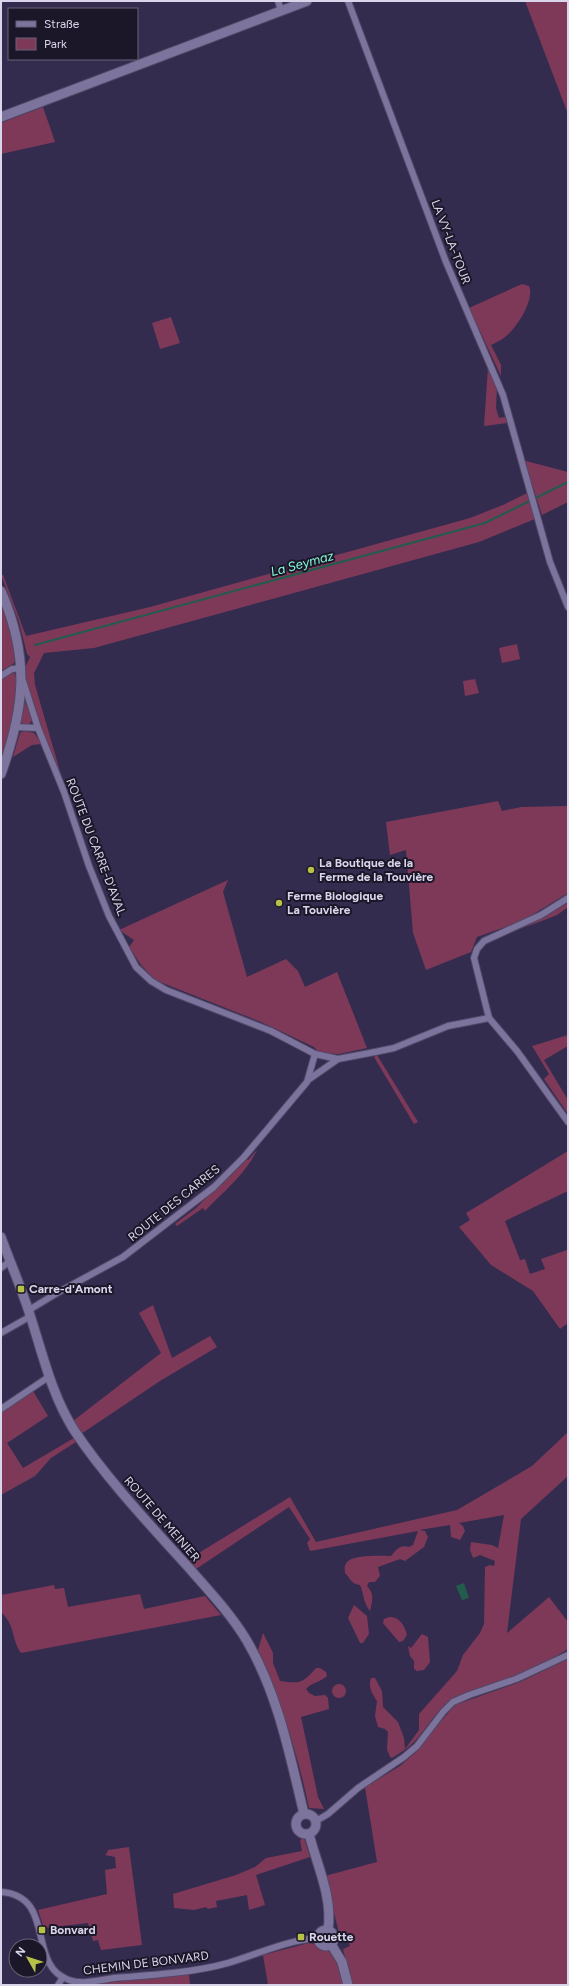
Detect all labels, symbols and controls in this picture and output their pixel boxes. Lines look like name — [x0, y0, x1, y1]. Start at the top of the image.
legend — [8, 8, 138, 60]
text: Straße — [44, 17, 80, 31]
text: Park — [44, 37, 67, 51]
street label: LA VY-LA-TOUR — [428, 198, 474, 286]
water label: La Seymaz — [269, 548, 336, 579]
street label: ROUTE DU CARRE-D'AVAL — [63, 776, 129, 918]
place label: La Boutique de la Ferme de la Touvière — [319, 856, 434, 884]
marker: La Boutique de la Ferme de la Touvière — [306, 865, 316, 875]
place label: Ferme Biologique La Touvière — [287, 889, 383, 917]
marker: Ferme Biologique La Touvière — [274, 898, 284, 908]
street label: ROUTE DES CARRES — [125, 1162, 223, 1244]
place label: Carre-d'Amont — [29, 1282, 113, 1296]
marker: Carre-d'Amont — [16, 1284, 26, 1294]
street label: ROUTE DE MEINIER — [121, 1474, 203, 1564]
place label: Bonvard — [50, 1923, 96, 1937]
marker: Bonvard — [37, 1925, 47, 1935]
place label: Rouette — [309, 1930, 354, 1944]
marker: Rouette — [296, 1932, 306, 1942]
north arrow — [8, 1938, 48, 1978]
text: N — [13, 1945, 28, 1959]
street label: CHEMIN DE BONVARD — [82, 1948, 210, 1978]

